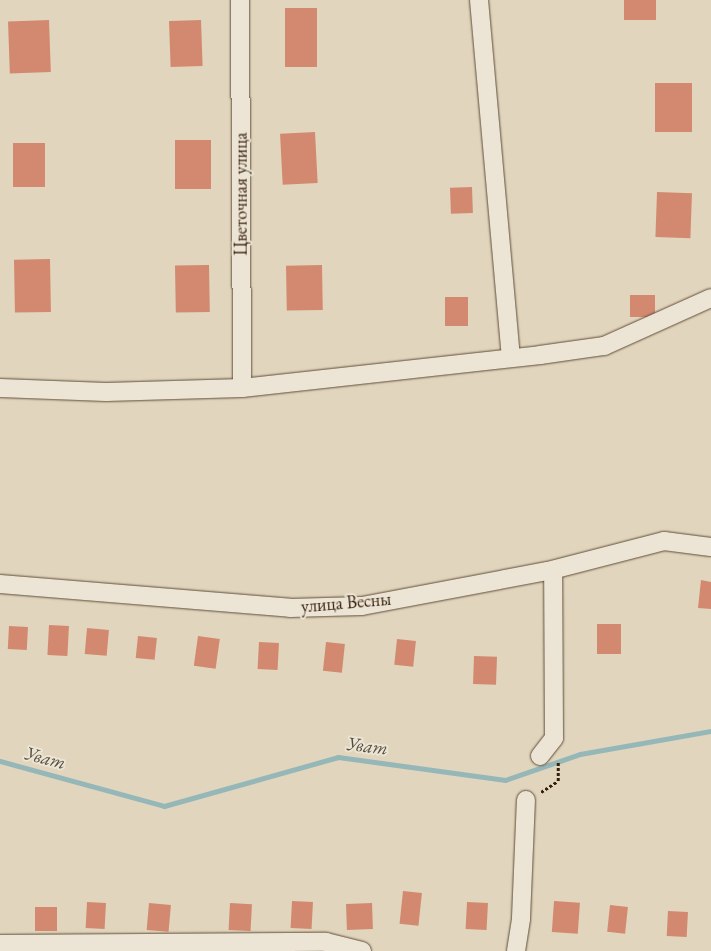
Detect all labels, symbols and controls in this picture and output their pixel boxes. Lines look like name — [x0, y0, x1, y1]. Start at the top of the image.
street label: Цветочная улица — [230, 132, 252, 256]
street label: улица Весны — [300, 588, 392, 618]
water label: Уват — [345, 732, 389, 760]
water label: Уват — [22, 742, 68, 774]

